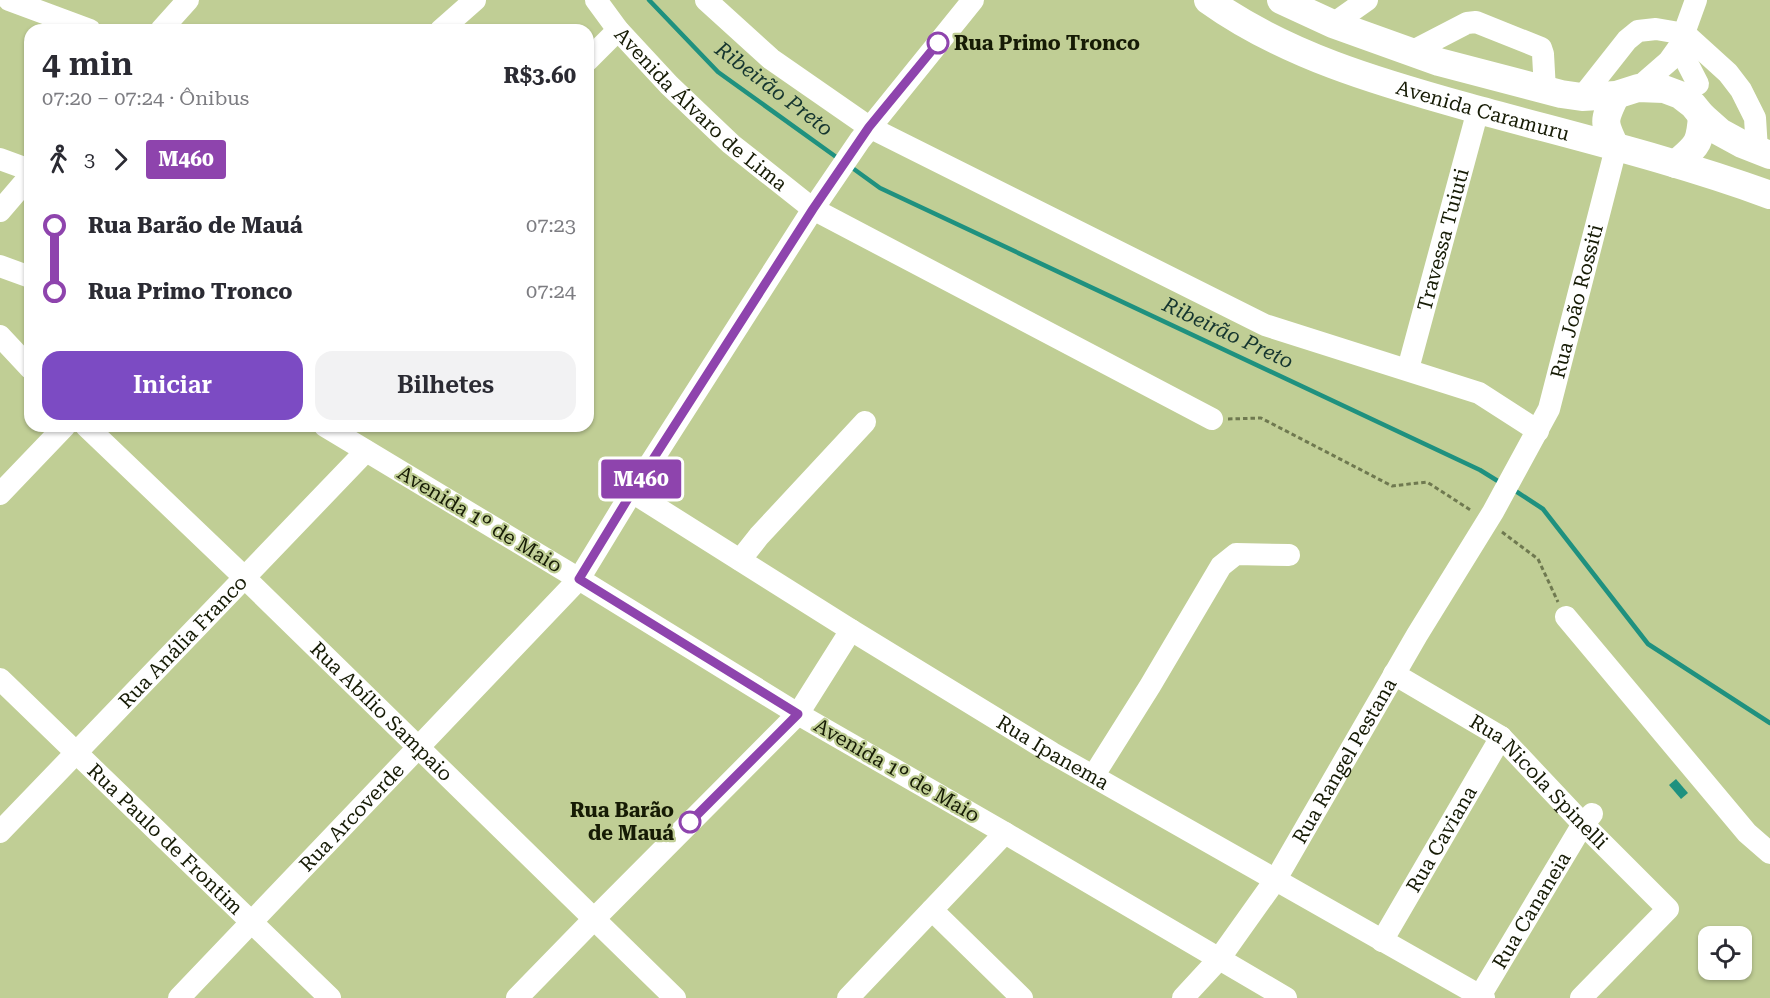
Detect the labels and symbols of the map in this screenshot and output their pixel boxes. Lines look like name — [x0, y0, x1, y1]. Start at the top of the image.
street label: Avenida Álvaro de Lima — [610, 22, 792, 196]
place label: Rua Primo Tronco — [954, 31, 1140, 55]
marker: Rua Primo Tronco — [927, 32, 949, 54]
water label: Ribeirão Preto — [710, 36, 838, 141]
street label: Avenida Caramuru — [1393, 75, 1573, 146]
street label: Travessa Tuiuti — [1412, 166, 1474, 314]
street label: Rua João Rossiti — [1545, 222, 1608, 381]
water label: Ribeirão Preto — [1158, 292, 1297, 374]
street label: Avenida 1º de Maio — [394, 460, 566, 578]
line badge: M460 — [599, 460, 683, 498]
street label: Rua Anália Franco — [114, 570, 252, 713]
street label: Rua Abílio Sampaio — [306, 637, 458, 786]
street label: Rua Rangel Pestana — [1287, 673, 1402, 848]
street label: Rua Nicola Spinelli — [1465, 709, 1613, 854]
street label: Rua Ipanema — [992, 710, 1113, 795]
street label: Avenida 1º de Maio — [810, 713, 984, 827]
street label: Rua Paulo de Frontim — [83, 758, 248, 919]
street label: Rua Arcoverde — [294, 758, 409, 876]
street label: Rua Caviana — [1401, 781, 1482, 897]
place label: Rua Barão de Mauá — [570, 798, 674, 845]
marker: Rua Barão de Mauá — [679, 811, 701, 833]
street label: Rua Cananeia — [1487, 847, 1576, 973]

